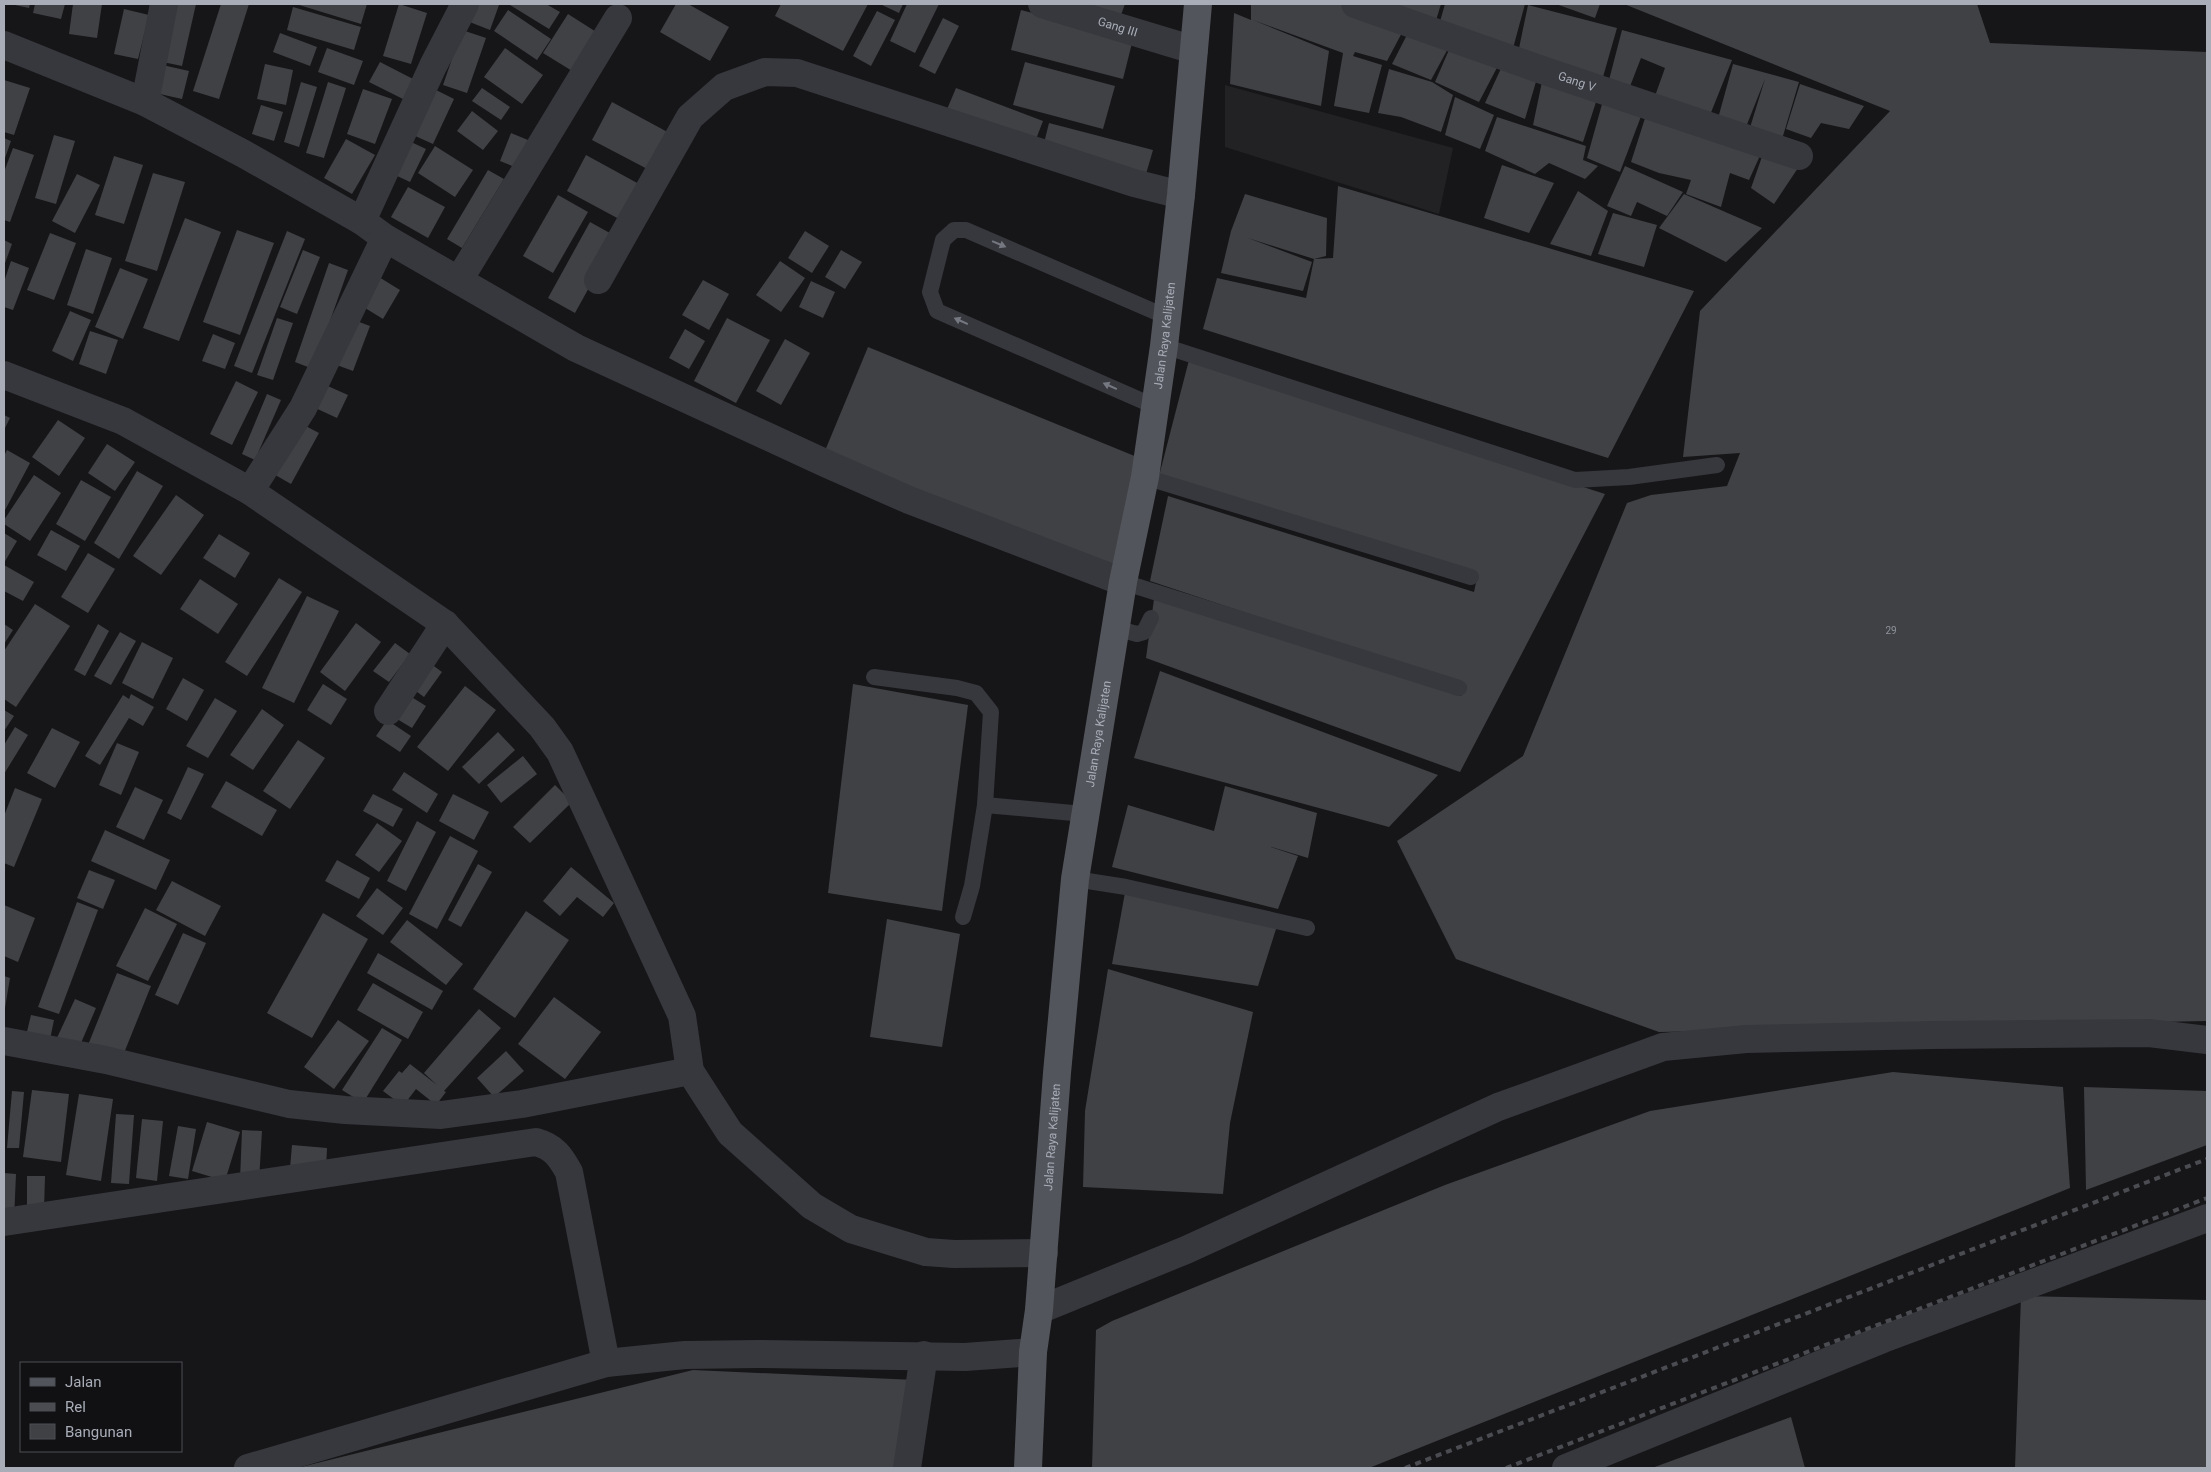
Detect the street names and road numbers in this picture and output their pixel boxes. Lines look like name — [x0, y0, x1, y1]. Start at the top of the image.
street label: Gang III — [1096, 14, 1139, 40]
street label: Gang V — [1556, 69, 1598, 95]
street label: Jalan Raya Kalijaten — [1151, 281, 1178, 390]
street label: Jalan Raya Kalijaten — [1083, 680, 1114, 788]
street label: Jalan Raya Kalijaten — [1041, 1083, 1063, 1191]

